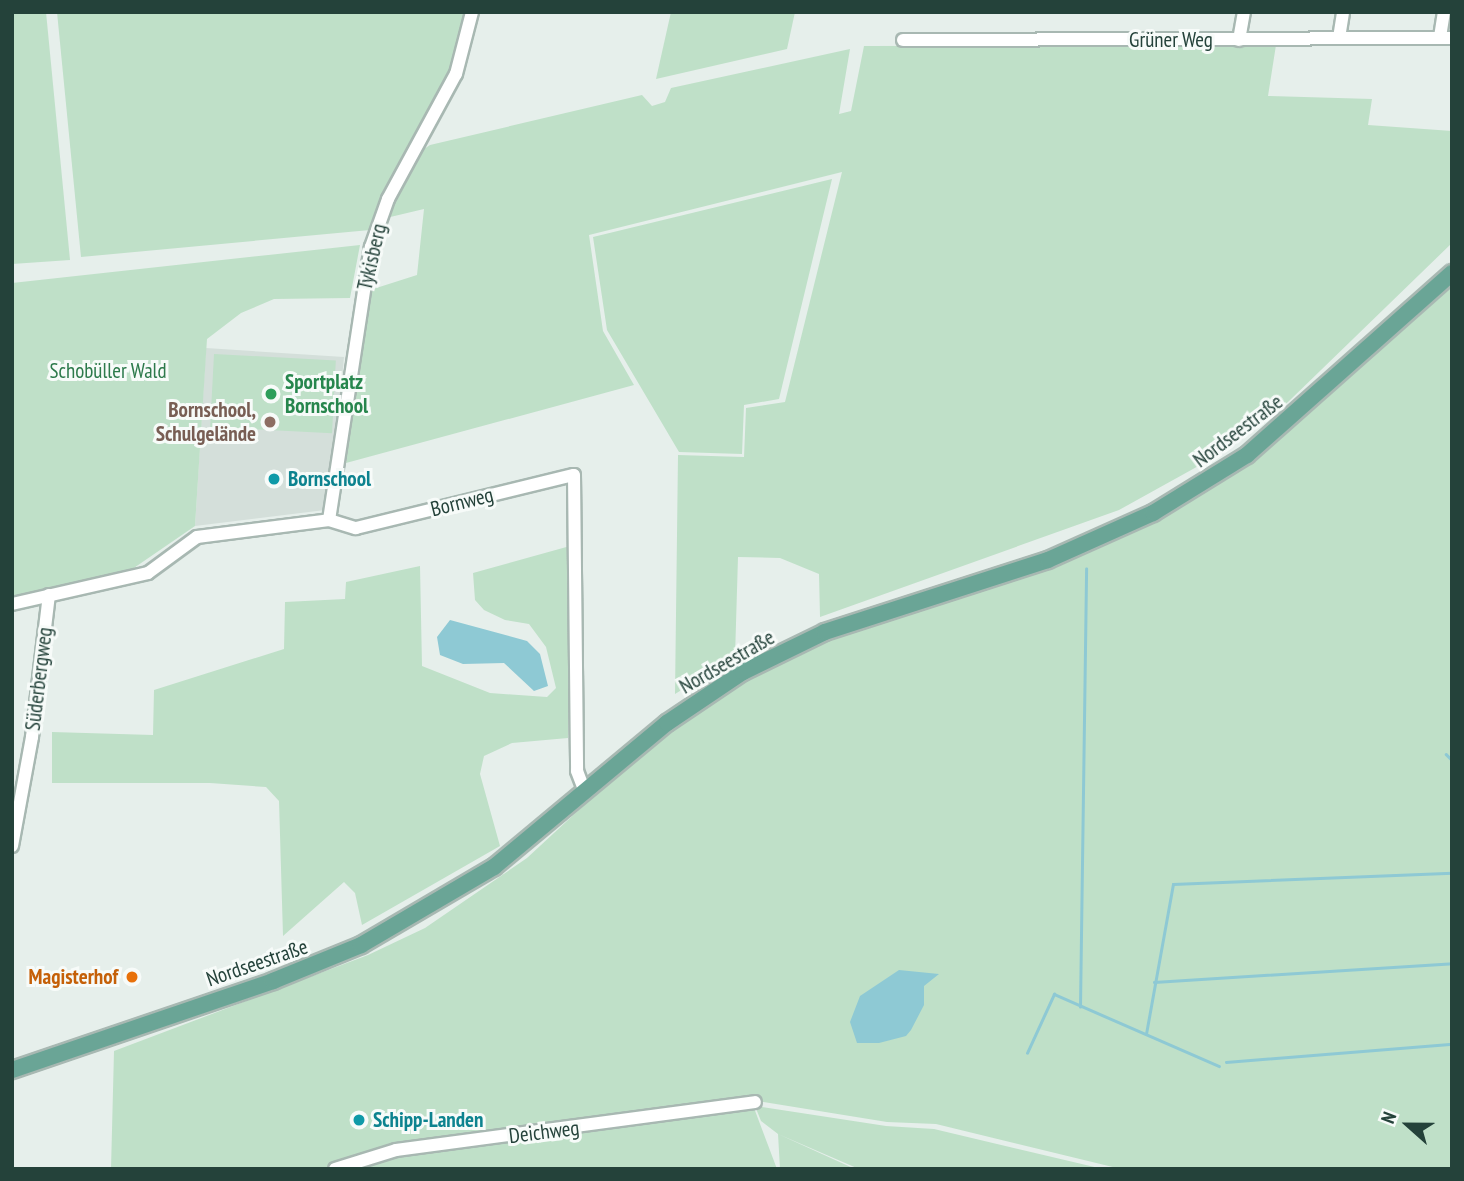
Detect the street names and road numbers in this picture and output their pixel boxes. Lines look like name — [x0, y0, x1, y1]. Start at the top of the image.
street label: Grüner Weg — [1129, 27, 1213, 53]
street label: Tykisberg — [352, 221, 392, 293]
street label: Nordseestraße — [1188, 389, 1288, 473]
street label: Bornweg — [428, 482, 496, 522]
street label: Nordseestraße — [675, 625, 779, 699]
street label: Süderbergweg — [20, 626, 58, 732]
street label: Nordseestraße — [203, 934, 311, 992]
street label: Deichweg — [507, 1115, 581, 1149]

